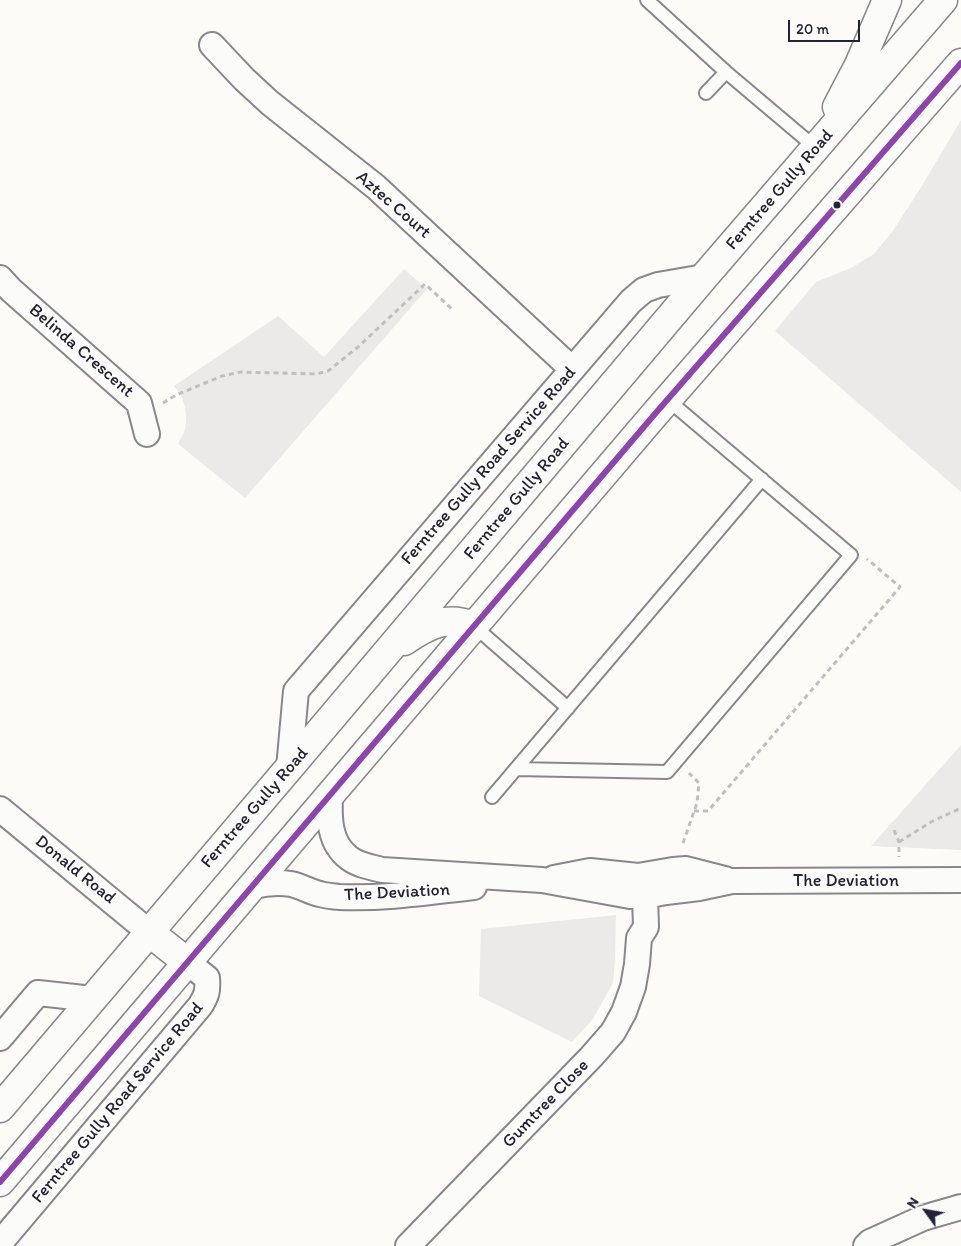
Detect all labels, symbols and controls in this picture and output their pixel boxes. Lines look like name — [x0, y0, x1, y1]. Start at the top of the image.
scale bar — [791, 10, 864, 42]
text: 20 m — [796, 20, 829, 38]
street label: Ferntree Gully Road — [722, 125, 838, 255]
street label: Aztec Court — [351, 167, 435, 243]
unlabelled marker — [832, 200, 842, 210]
street label: Belinda Crescent — [24, 300, 138, 402]
street label: Ferntree Gully Road Service Road — [397, 362, 581, 570]
street label: Ferntree Gully Road — [460, 433, 574, 565]
street label: Ferntree Gully Road — [197, 743, 313, 873]
street label: Donald Road — [30, 831, 120, 909]
street label: The Deviation — [793, 870, 899, 892]
street label: The Deviation — [344, 879, 450, 907]
street label: Ferntree Gully Road Service Road — [27, 998, 209, 1208]
street label: Gumtree Close — [498, 1055, 594, 1153]
north arrow — [901, 1186, 951, 1236]
text: N — [903, 1194, 923, 1211]

